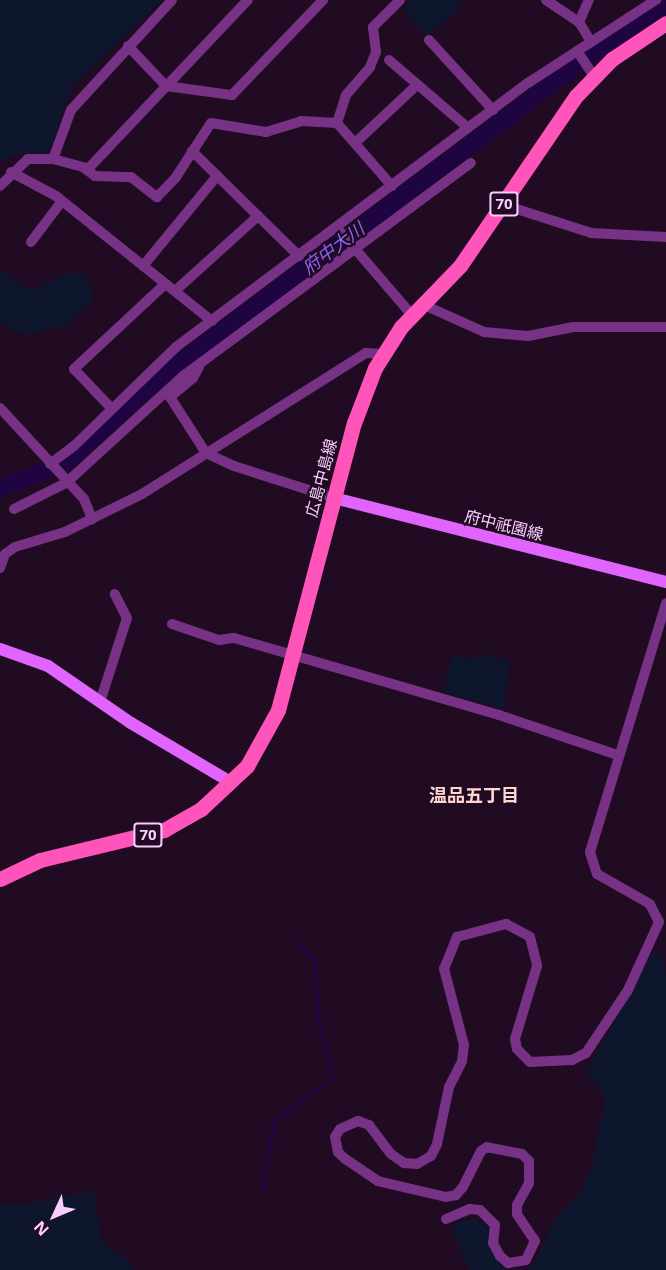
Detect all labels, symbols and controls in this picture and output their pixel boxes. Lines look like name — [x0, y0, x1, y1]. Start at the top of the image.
road number: 70 — [489, 192, 519, 216]
water label: 府中大川 — [298, 218, 368, 278]
street label: 広島中島線 — [301, 437, 341, 519]
street label: 府中祇園線 — [463, 506, 545, 544]
district label: 温品五丁目 — [429, 784, 519, 806]
road number: 70 — [133, 823, 163, 847]
north arrow — [24, 1186, 84, 1246]
text: N — [29, 1216, 53, 1241]

